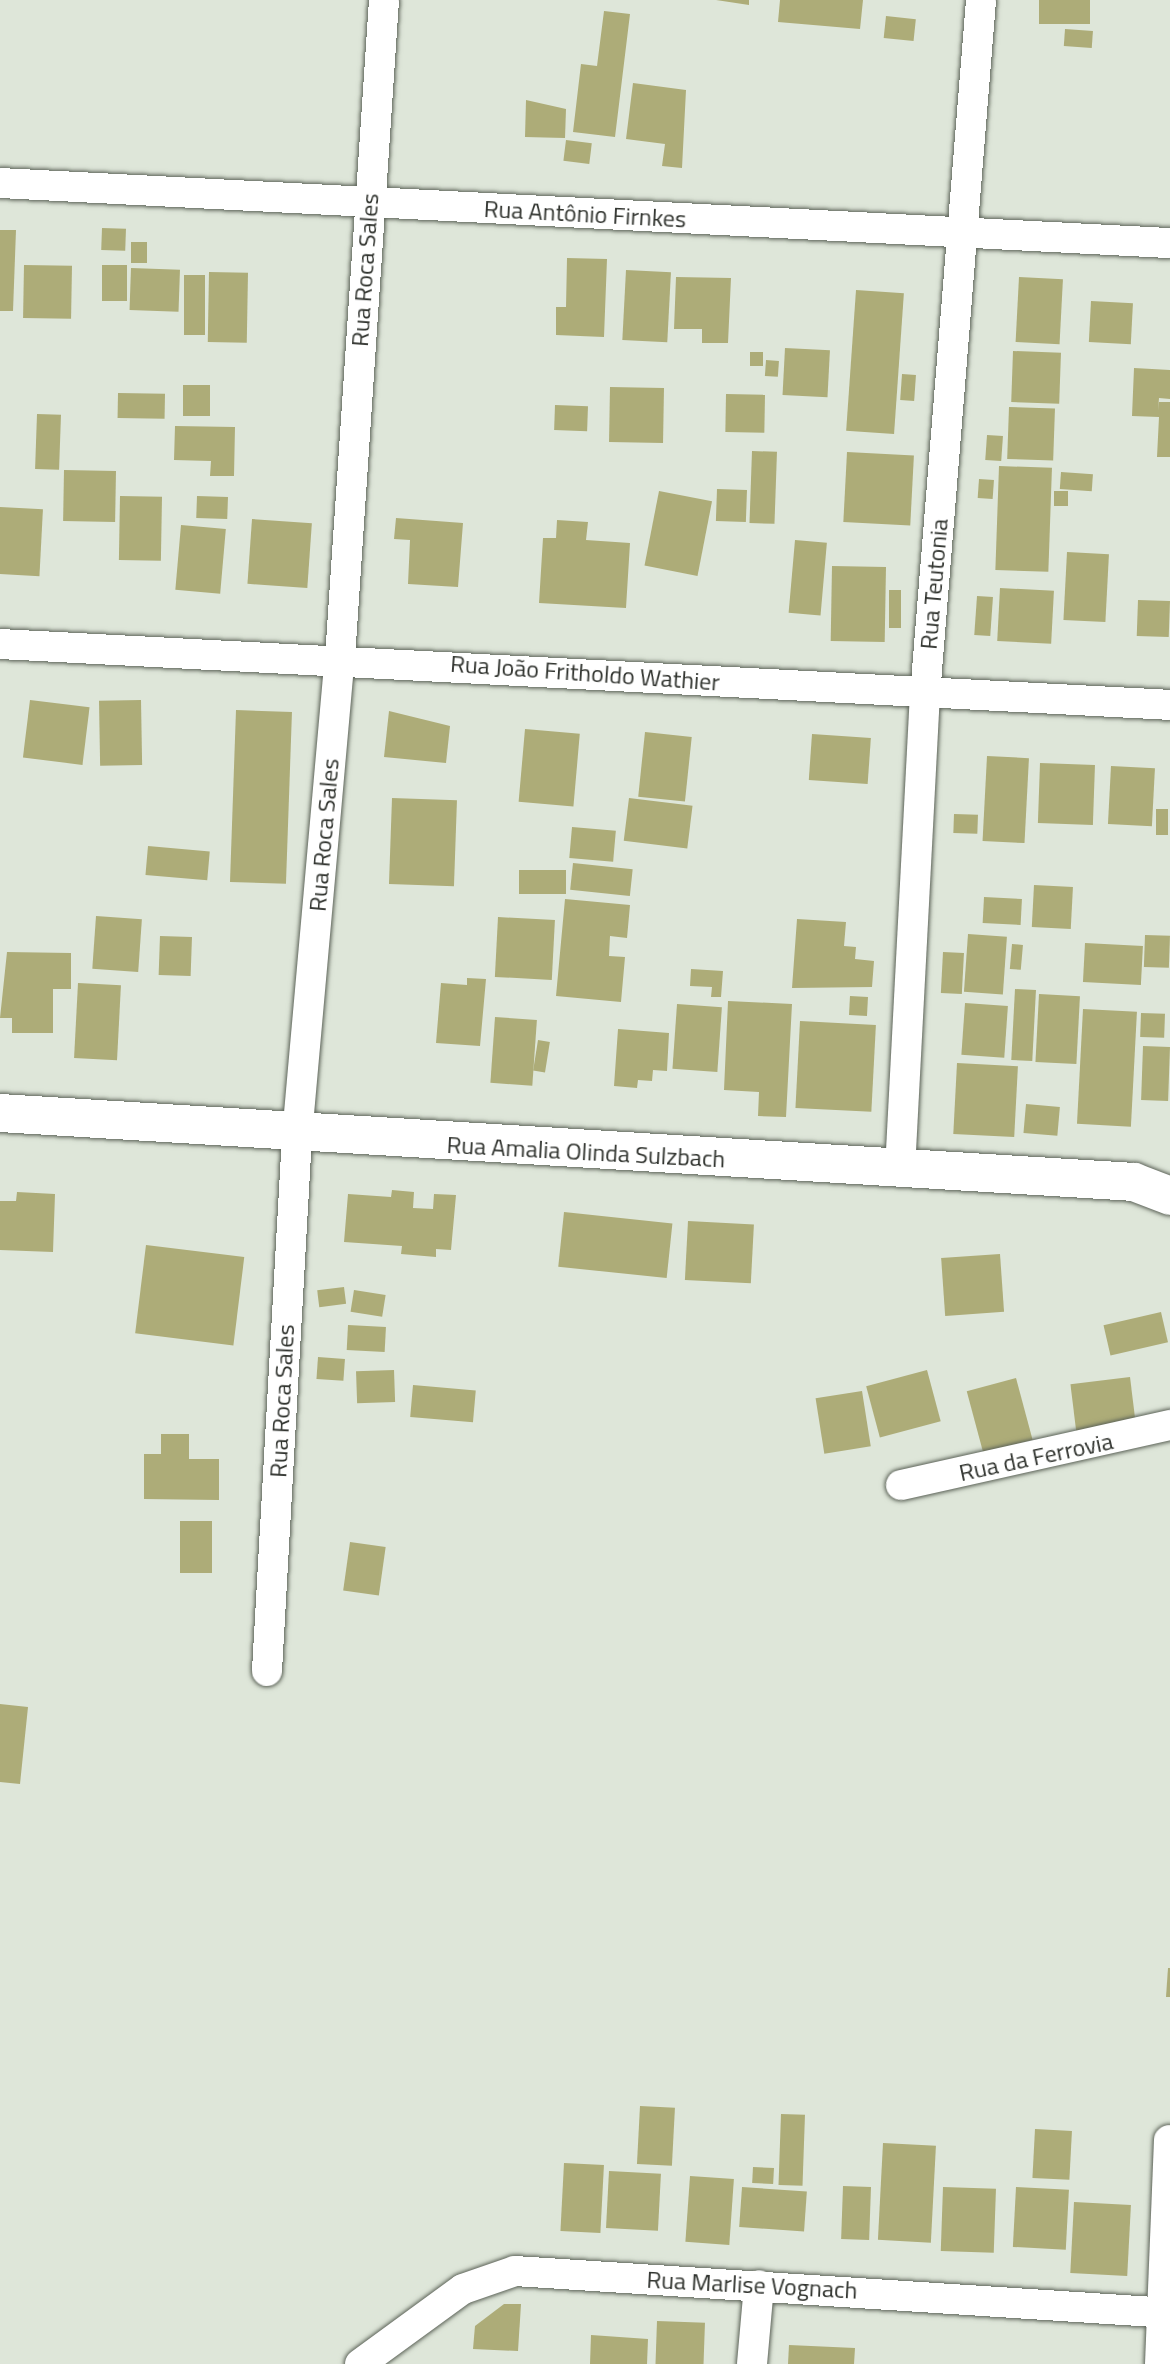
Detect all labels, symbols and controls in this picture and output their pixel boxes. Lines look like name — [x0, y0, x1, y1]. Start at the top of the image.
street label: Rua Roca Sales — [345, 192, 385, 348]
street label: Rua Antônio Firnkes — [483, 194, 687, 234]
street label: Rua Teutonia — [914, 517, 954, 651]
street label: Rua João Fritholdo Wathier — [449, 649, 721, 697]
street label: Rua Roca Sales — [303, 757, 345, 913]
street label: Rua Amalia Olinda Sulzbach — [446, 1130, 726, 1174]
street label: Rua Roca Sales — [264, 1324, 300, 1478]
street label: Rua da Ferrovia — [956, 1427, 1116, 1487]
street label: Rua Marlise Vognach — [646, 2265, 858, 2305]

